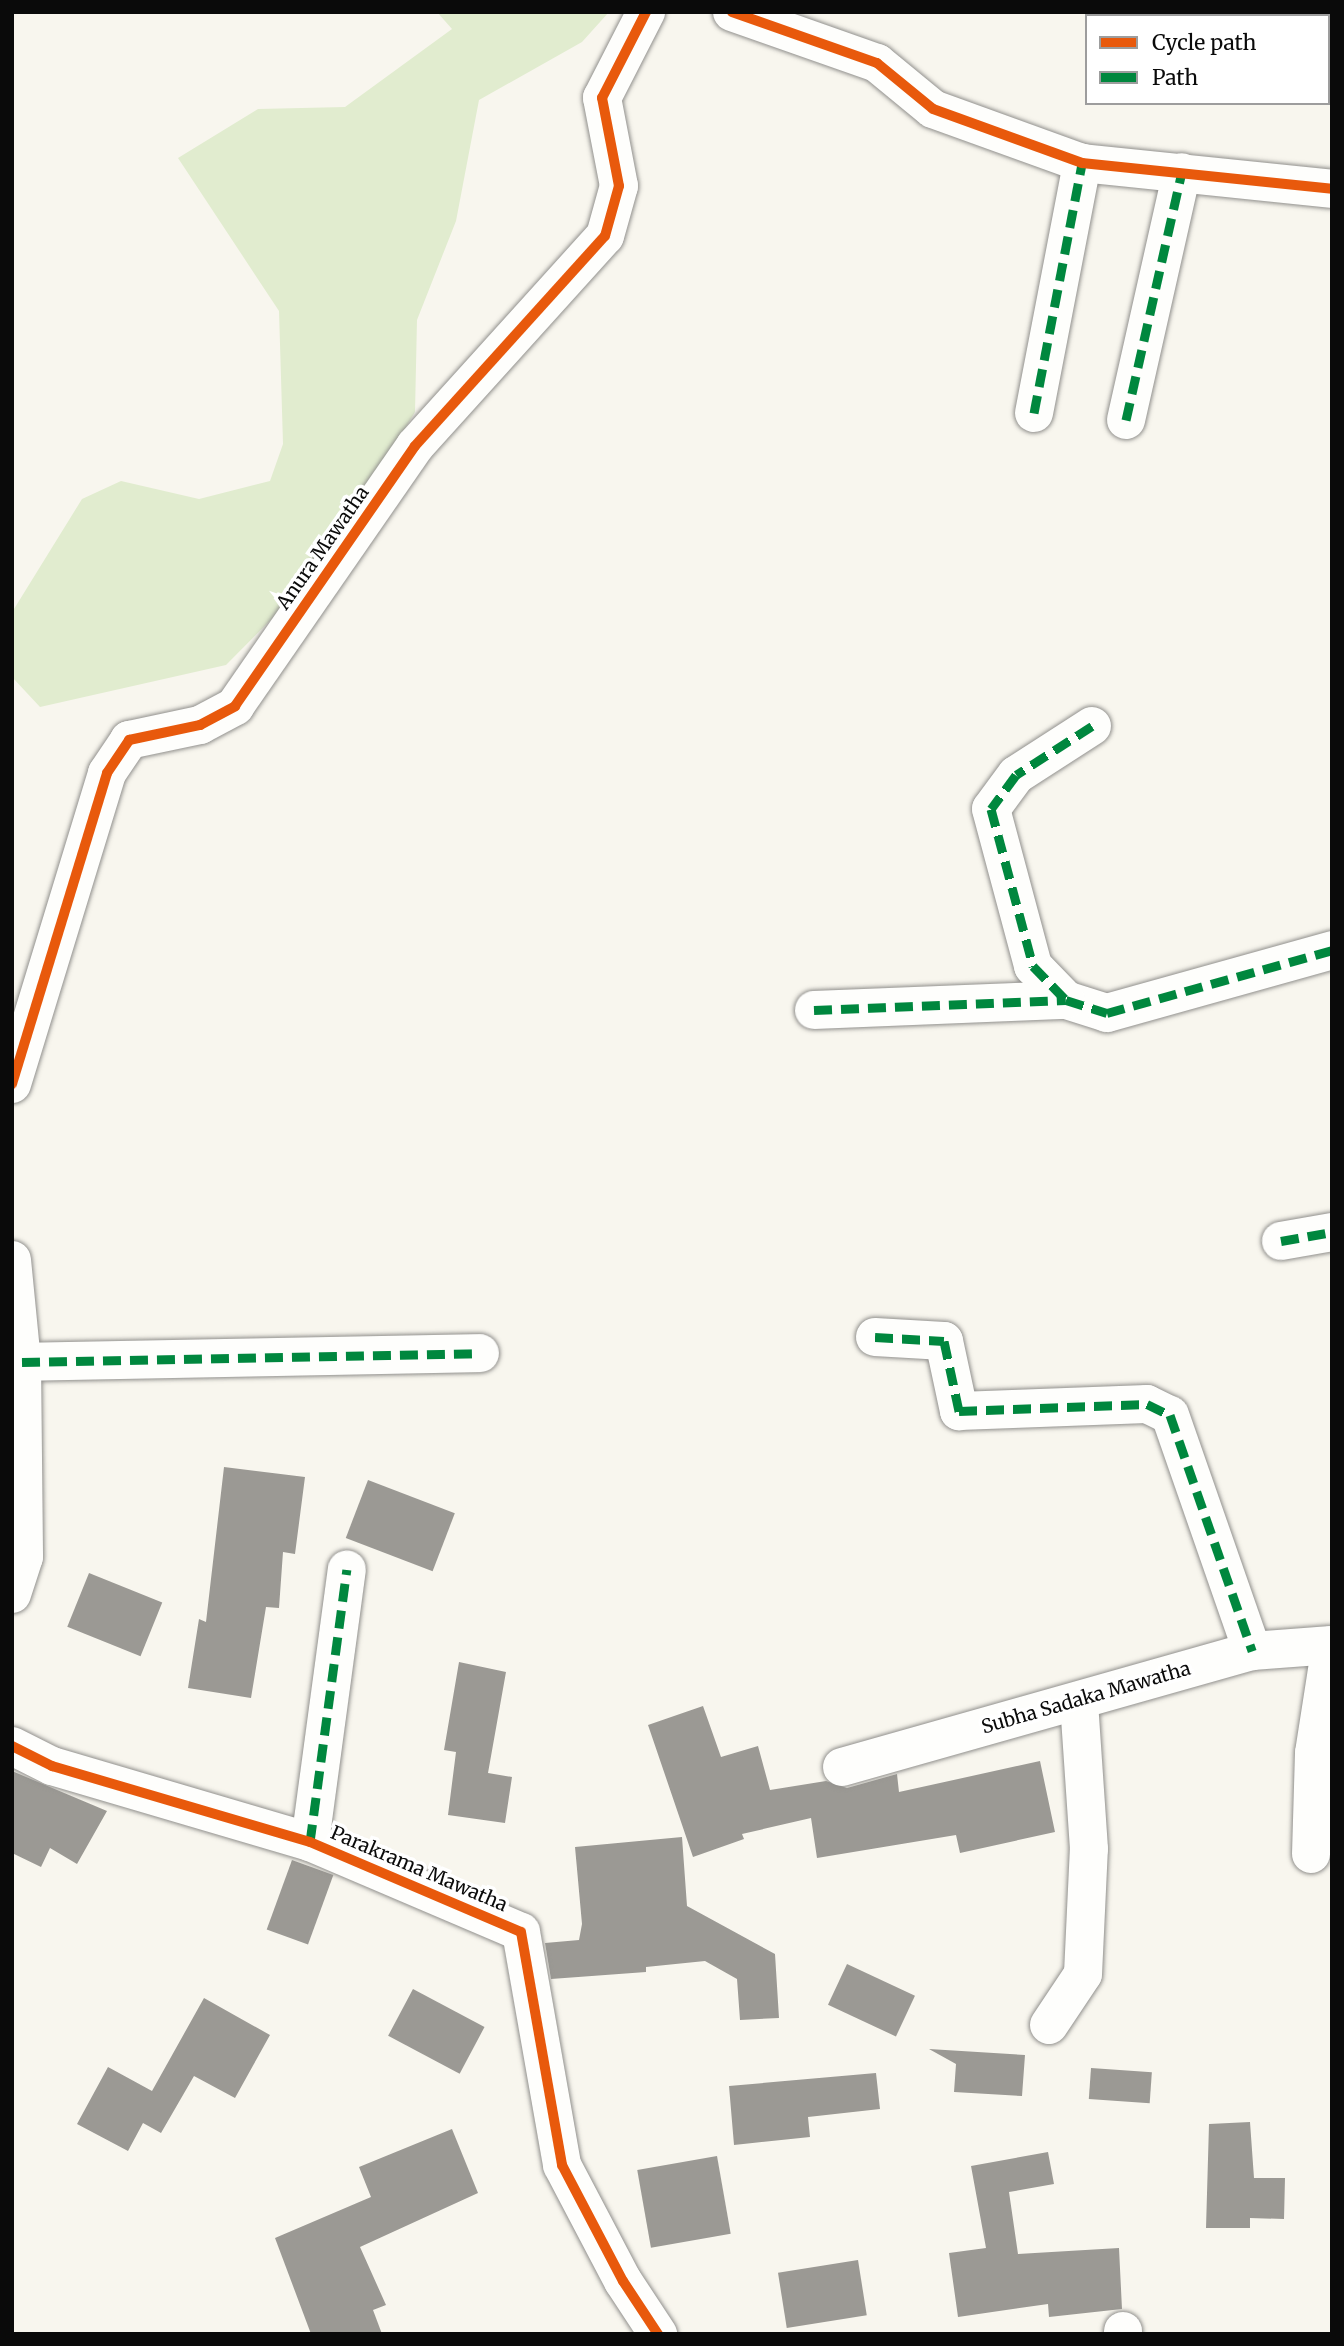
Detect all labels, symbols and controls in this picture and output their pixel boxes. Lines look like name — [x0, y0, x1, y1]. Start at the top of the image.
legend — [1085, 14, 1330, 105]
text: Cycle path — [1152, 29, 1256, 56]
text: Path — [1152, 64, 1198, 91]
street label: Anura Mawatha — [272, 482, 374, 614]
street label: Subha Sadaka Mawatha — [979, 1657, 1193, 1739]
street label: Parakrama Mawatha — [327, 1821, 511, 1917]

